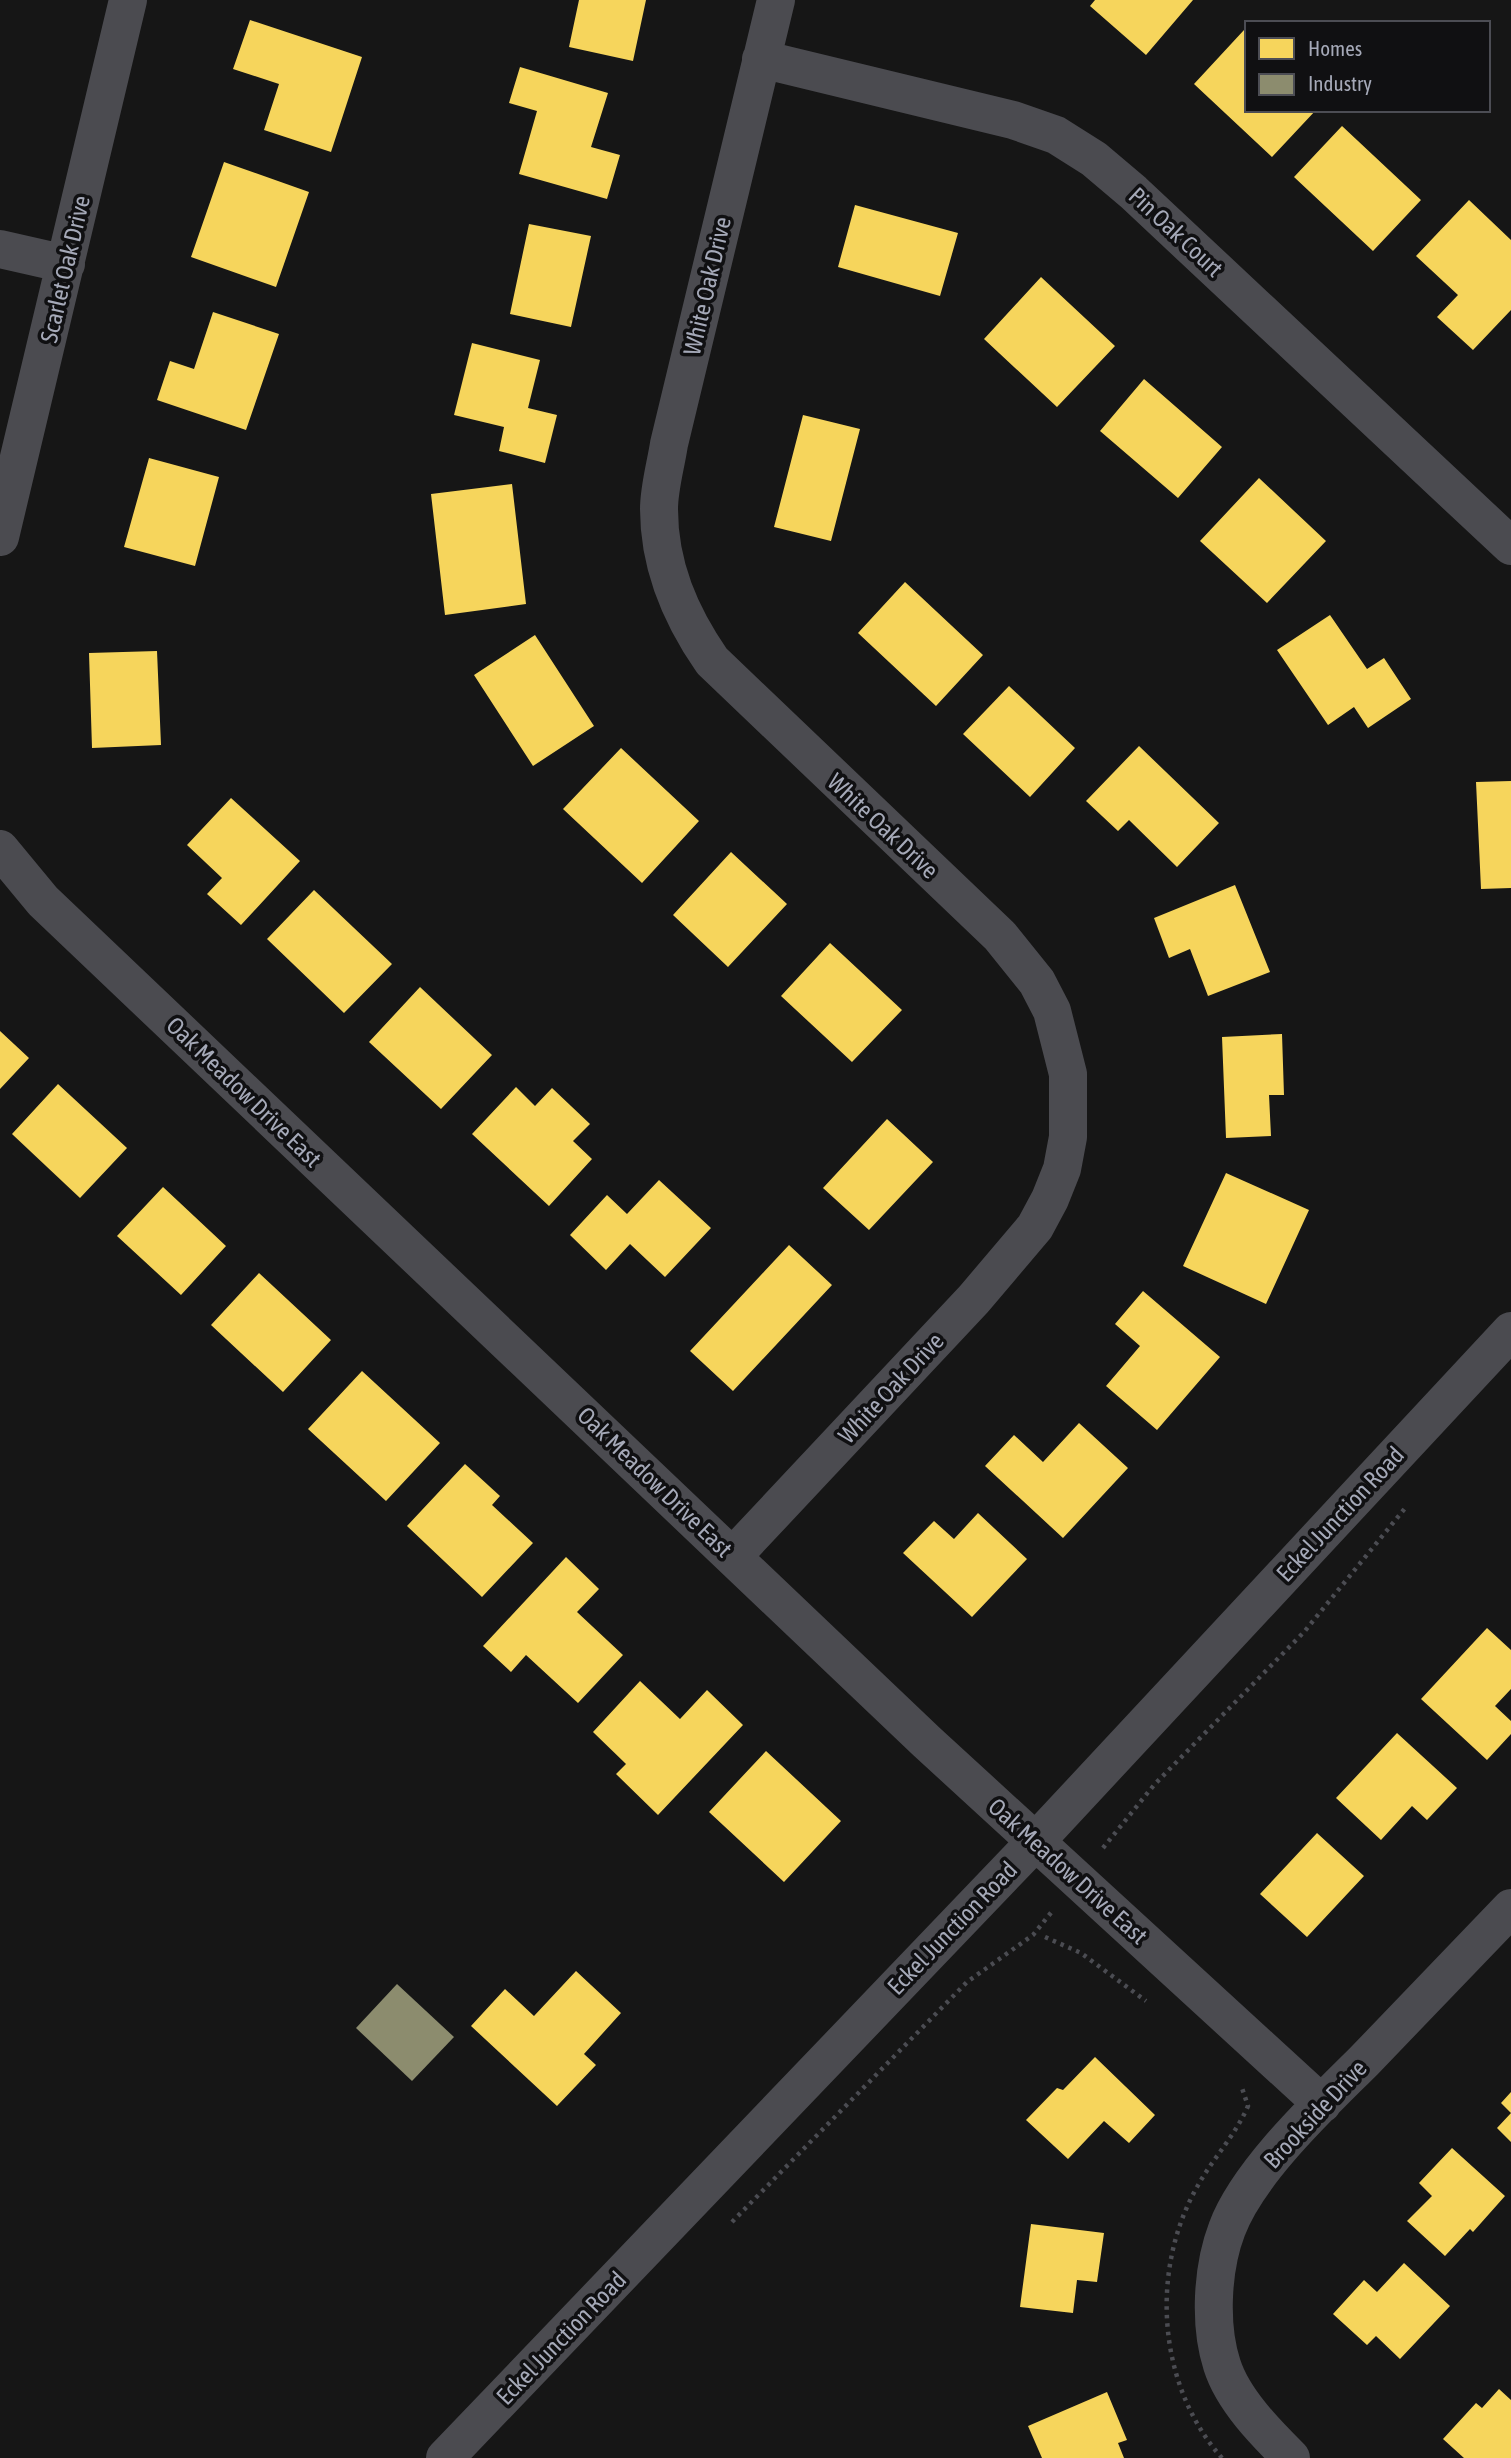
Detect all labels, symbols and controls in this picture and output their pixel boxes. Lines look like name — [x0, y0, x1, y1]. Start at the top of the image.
legend — [1245, 21, 1490, 112]
text: Homes — [1308, 36, 1362, 60]
text: Industry — [1308, 71, 1372, 95]
street label: Pin Oak Court — [1124, 182, 1228, 282]
street label: Scarlet Oak Drive — [35, 193, 95, 345]
street label: White Oak Drive — [678, 214, 736, 358]
street label: White Oak Drive — [822, 768, 944, 884]
street label: Oak Meadow Drive East — [161, 1011, 327, 1173]
street label: White Oak Drive — [833, 1327, 949, 1449]
street label: Oak Meadow Drive East — [572, 1401, 738, 1563]
street label: Eckel Junction Road — [1271, 1441, 1409, 1587]
street label: Oak Meadow Drive East — [983, 1793, 1153, 1949]
street label: Eckel Junction Road — [882, 1856, 1022, 2000]
street label: Brookside Drive — [1258, 2054, 1372, 2174]
street label: Eckel Junction Road — [491, 2266, 631, 2410]

